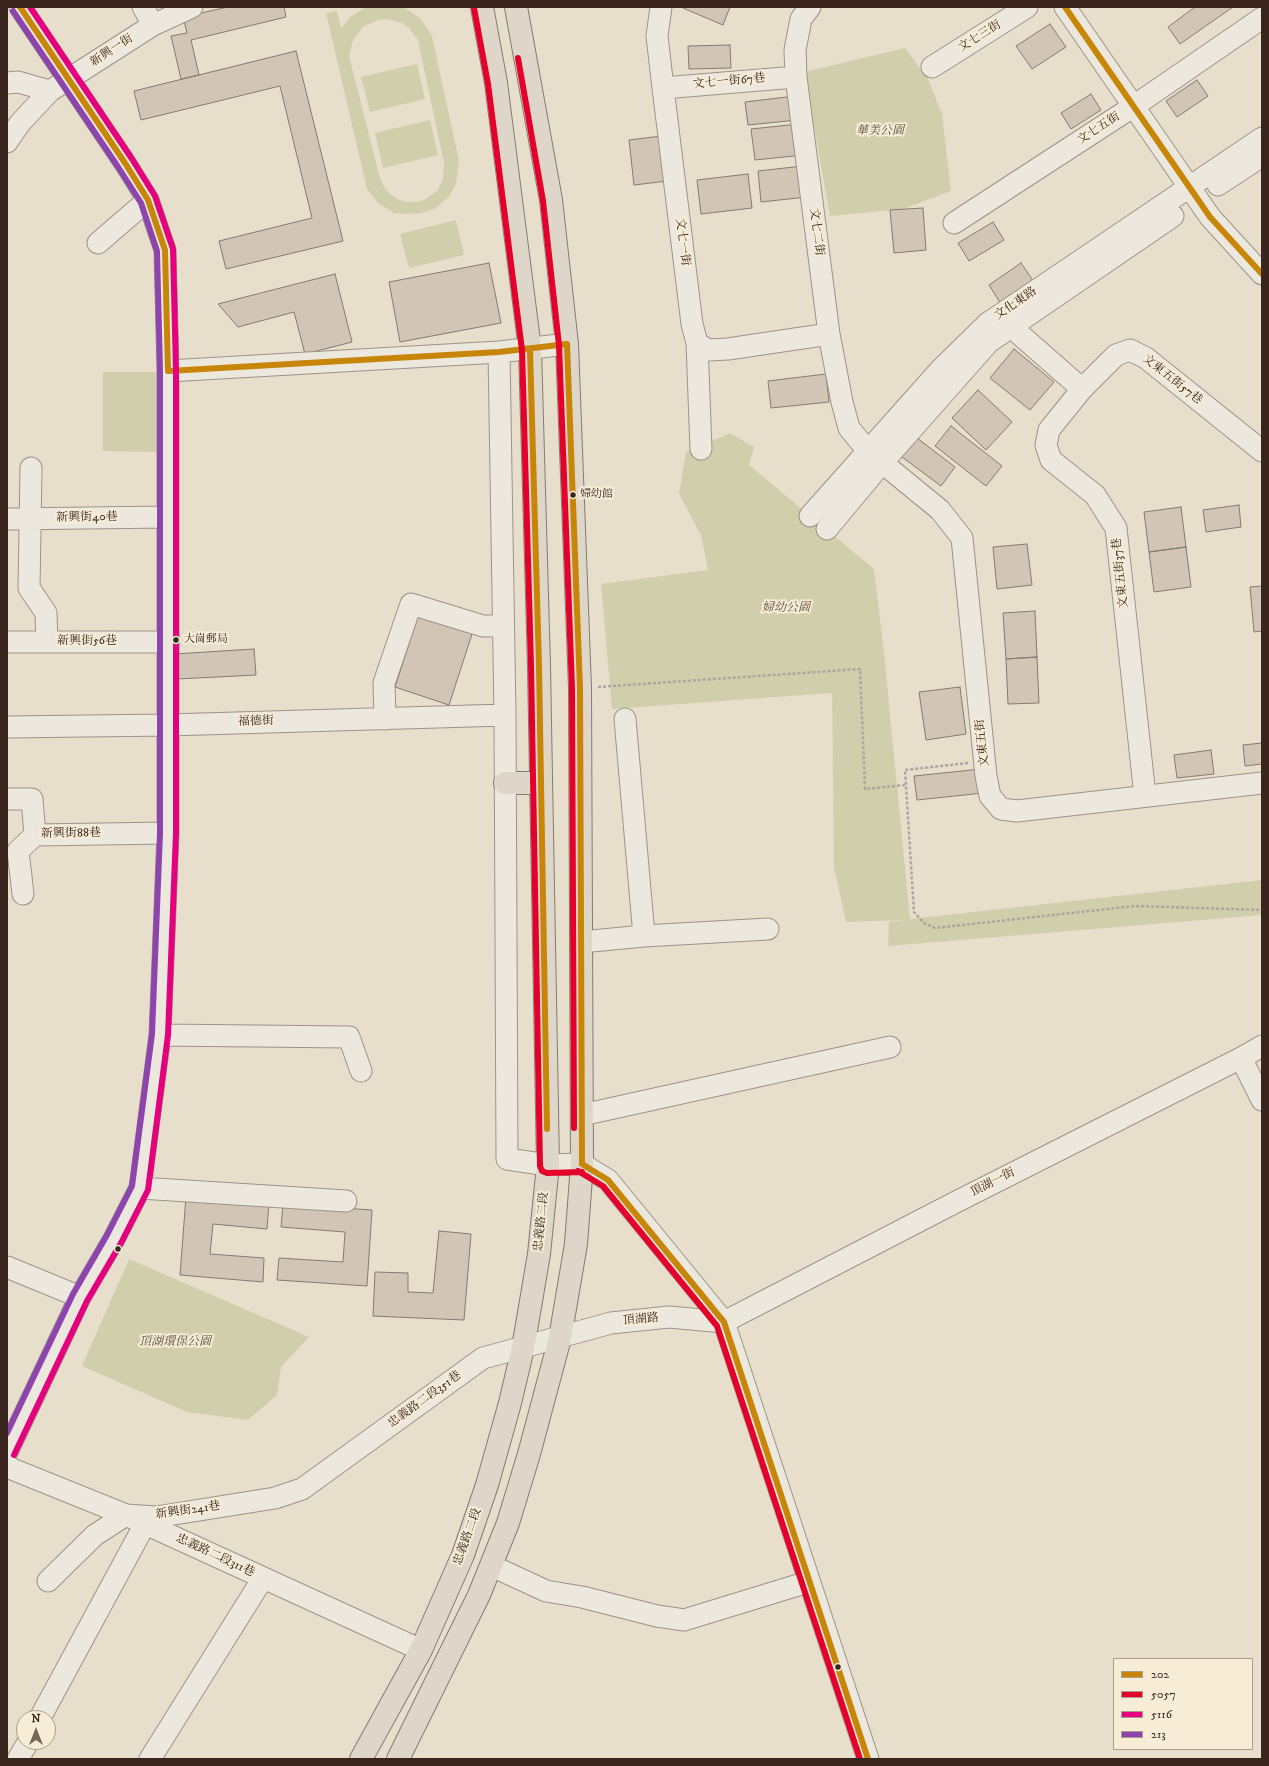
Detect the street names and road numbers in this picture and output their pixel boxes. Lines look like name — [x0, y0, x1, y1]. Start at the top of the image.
street label: 文七三街 — [956, 18, 1004, 56]
street label: 新興一街 — [88, 32, 136, 70]
street label: 文七一街67巷 — [692, 72, 766, 92]
street label: 文七五街 — [1075, 110, 1123, 148]
street label: 文七二街 — [806, 207, 826, 257]
street label: 文七一街 — [672, 217, 692, 267]
street label: 文化東路 — [992, 285, 1040, 323]
street label: 文東五街57巷 — [1139, 352, 1205, 408]
street label: 新興街40巷 — [56, 510, 118, 526]
street label: 文東五街37巷 — [1110, 537, 1132, 609]
street label: 新興街56巷 — [57, 635, 117, 649]
street label: 福德街 — [238, 714, 274, 730]
street label: 文東五街 — [973, 718, 993, 768]
street label: 新興街88巷 — [41, 826, 101, 842]
street label: 頂湖一街 — [968, 1166, 1018, 1200]
street label: 忠義路二段 — [532, 1191, 552, 1253]
street label: 頂湖路 — [622, 1311, 660, 1329]
street label: 忠義路二段351巷 — [386, 1369, 464, 1431]
street label: 新興街241巷 — [155, 1499, 221, 1523]
street label: 忠義路二段 — [451, 1506, 485, 1568]
street label: 忠義路二段311巷 — [173, 1531, 257, 1581]

